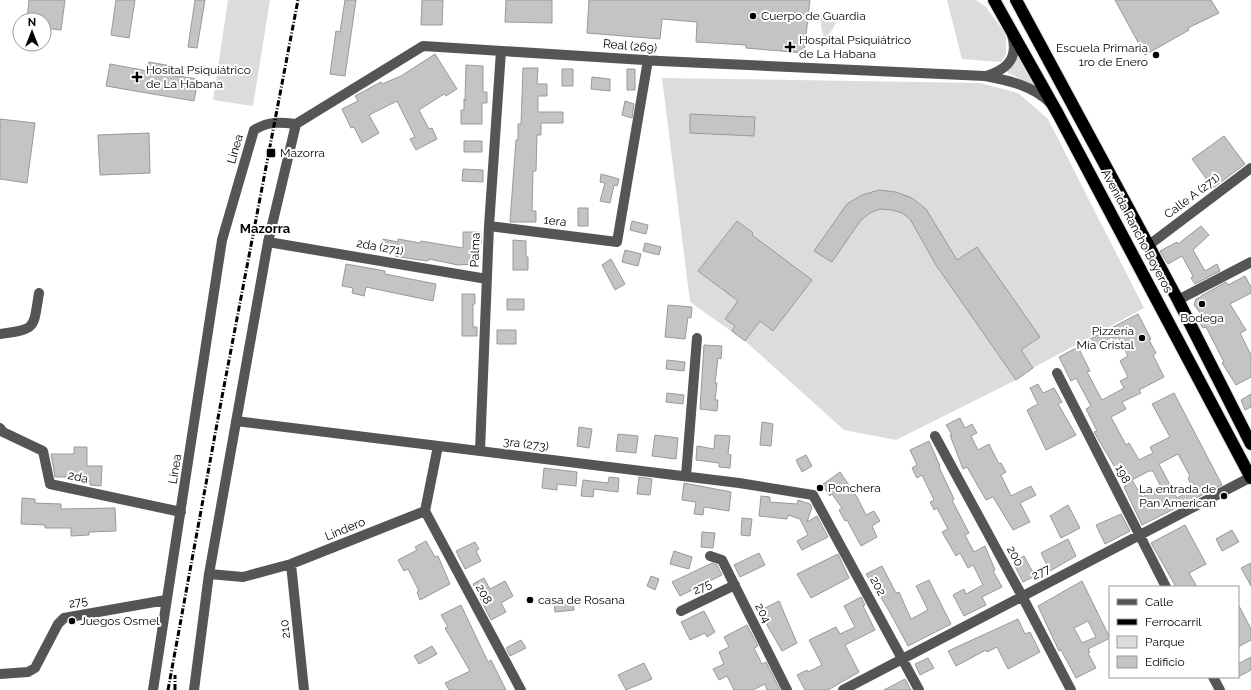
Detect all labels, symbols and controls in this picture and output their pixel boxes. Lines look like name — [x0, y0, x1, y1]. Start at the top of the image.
place label: Cuerpo de Guardia — [761, 9, 866, 23]
marker: Cuerpo de Guardia — [748, 11, 758, 21]
north arrow — [12, 12, 52, 52]
text: N — [28, 16, 36, 29]
place label: Hospital Psiquiátrico de La Habana — [799, 33, 911, 61]
street label: Real (269) — [602, 37, 658, 55]
marker: Hospital Psiquiátrico de La Habana — [784, 41, 796, 53]
place label: Escuela Primaria 1ro de Enero — [1056, 41, 1148, 69]
marker: Escuela Primaria 1ro de Enero — [1151, 50, 1161, 60]
place label: Hosital Psiquiátrico de La Habana — [146, 63, 251, 91]
marker: Hosital Psiquiátrico de La Habana — [131, 71, 143, 83]
street label: Linea — [224, 133, 246, 165]
place label: Mazorra — [280, 146, 325, 160]
marker: Mazorra — [265, 147, 277, 159]
street label: Avenida Rancho Boyeros — [1098, 167, 1176, 295]
street label: Calle A (271) — [1161, 171, 1223, 221]
street label: 1era — [543, 213, 567, 229]
district label: Mazorra — [240, 221, 291, 236]
street label: Palma — [467, 232, 483, 268]
street label: 2da (271) — [355, 236, 405, 258]
marker: Bodega — [1197, 299, 1207, 309]
place label: Bodega — [1180, 311, 1224, 325]
place label: Pizzería Mía Cristal — [1077, 324, 1135, 352]
marker: Pizzería Mía Cristal — [1137, 333, 1147, 343]
street label: 3ra (273) — [502, 434, 550, 454]
street label: Linea — [166, 453, 184, 485]
street label: 198 — [1112, 462, 1134, 486]
street label: 2da — [67, 468, 89, 486]
place label: Ponchera — [828, 481, 881, 495]
place label: La entrada de Pan American — [1139, 482, 1216, 510]
marker: Ponchera — [815, 483, 825, 493]
marker: La entrada de Pan American — [1219, 491, 1229, 501]
street label: Lindero — [323, 515, 367, 543]
street label: 200 — [1004, 543, 1026, 569]
street label: 277 — [1029, 561, 1053, 583]
street label: 202 — [867, 574, 889, 598]
street label: 275 — [690, 576, 714, 597]
street label: 208 — [473, 582, 495, 606]
legend — [1109, 586, 1239, 678]
street label: 275 — [67, 593, 89, 611]
place label: casa de Rosana — [538, 593, 625, 607]
marker: casa de Rosana — [525, 595, 535, 605]
text: Calle — [1145, 595, 1173, 609]
street label: 204 — [752, 601, 774, 626]
place label: Juegos Osmel — [80, 614, 160, 628]
text: Ferrocarril — [1145, 615, 1202, 629]
marker: Juegos Osmel — [67, 616, 77, 626]
street label: 210 — [277, 619, 293, 639]
text: Parque — [1145, 635, 1185, 649]
text: Edificio — [1145, 655, 1185, 669]

